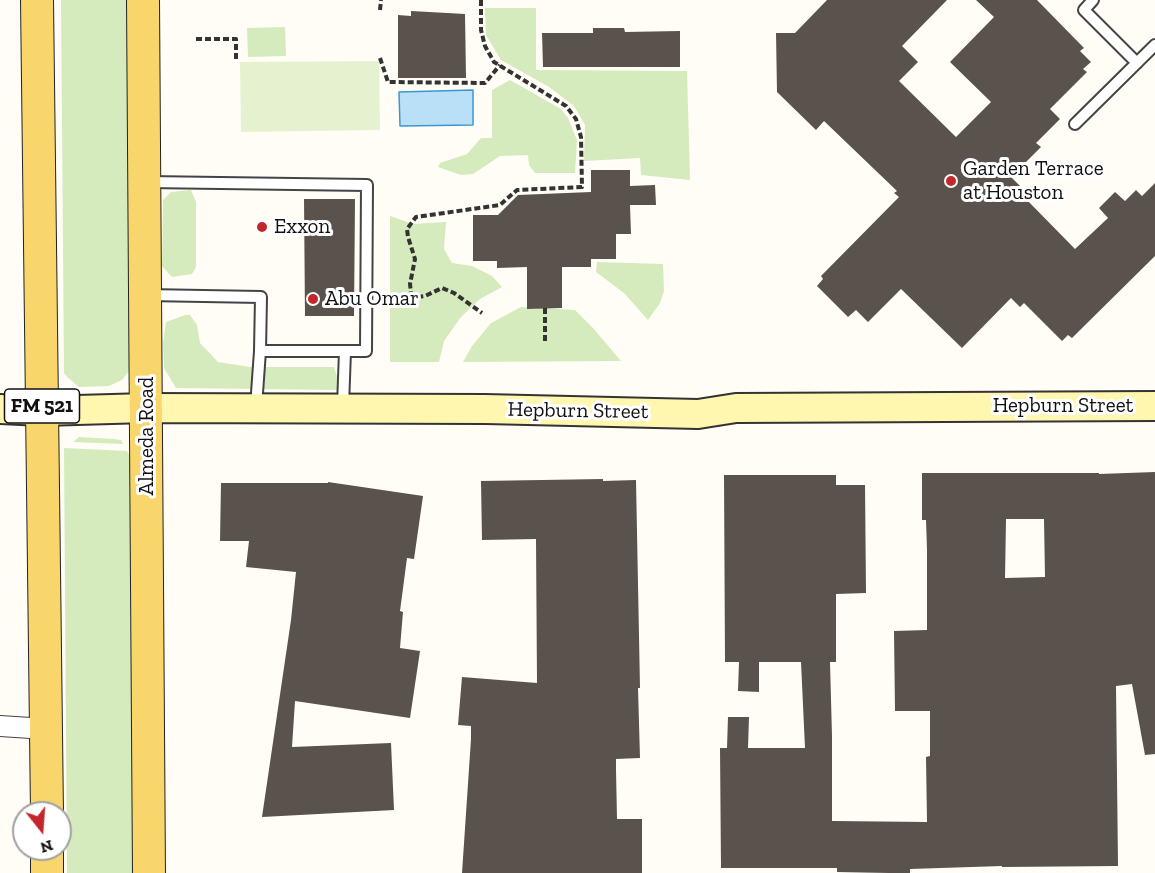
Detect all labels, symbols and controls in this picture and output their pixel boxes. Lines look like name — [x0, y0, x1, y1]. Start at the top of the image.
place label: Garden Terrace at Houston — [963, 156, 1104, 206]
marker: Garden Terrace at Houston — [944, 174, 958, 188]
place label: Exxon — [274, 214, 330, 240]
marker: Exxon — [255, 220, 269, 234]
place label: Abu Omar — [325, 286, 419, 312]
marker: Abu Omar — [306, 292, 320, 306]
street label: Almeda Road — [134, 377, 160, 495]
road number: FM 521 — [4, 389, 80, 423]
street label: Hepburn Street — [993, 393, 1133, 419]
street label: Hepburn Street — [507, 397, 649, 425]
north arrow — [12, 801, 72, 861]
text: N — [38, 836, 55, 858]

